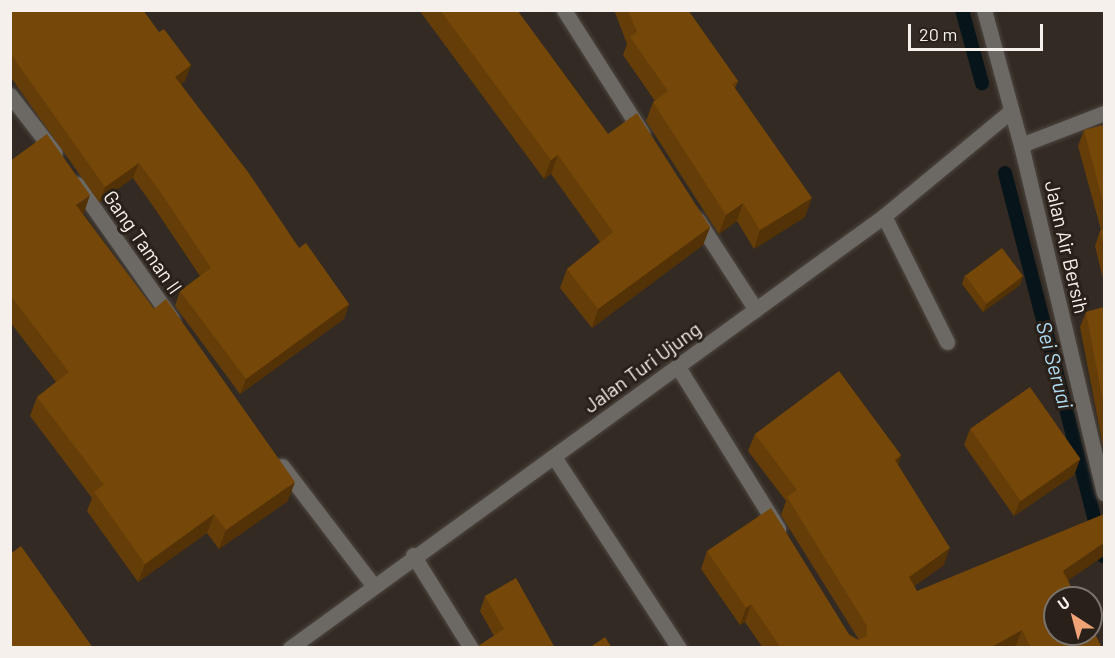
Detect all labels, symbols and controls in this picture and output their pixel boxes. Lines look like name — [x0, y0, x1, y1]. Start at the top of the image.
scale bar — [911, 12, 1046, 50]
text: 20 m — [919, 23, 957, 45]
street label: Jalan Air Bersih — [1040, 178, 1094, 316]
street label: Gang Taman II — [98, 186, 188, 298]
street label: Jalan Turi Ujung — [579, 316, 705, 418]
water label: Sei Seruai — [1031, 319, 1079, 411]
north arrow — [1043, 586, 1103, 646]
text: U — [1054, 592, 1073, 613]

